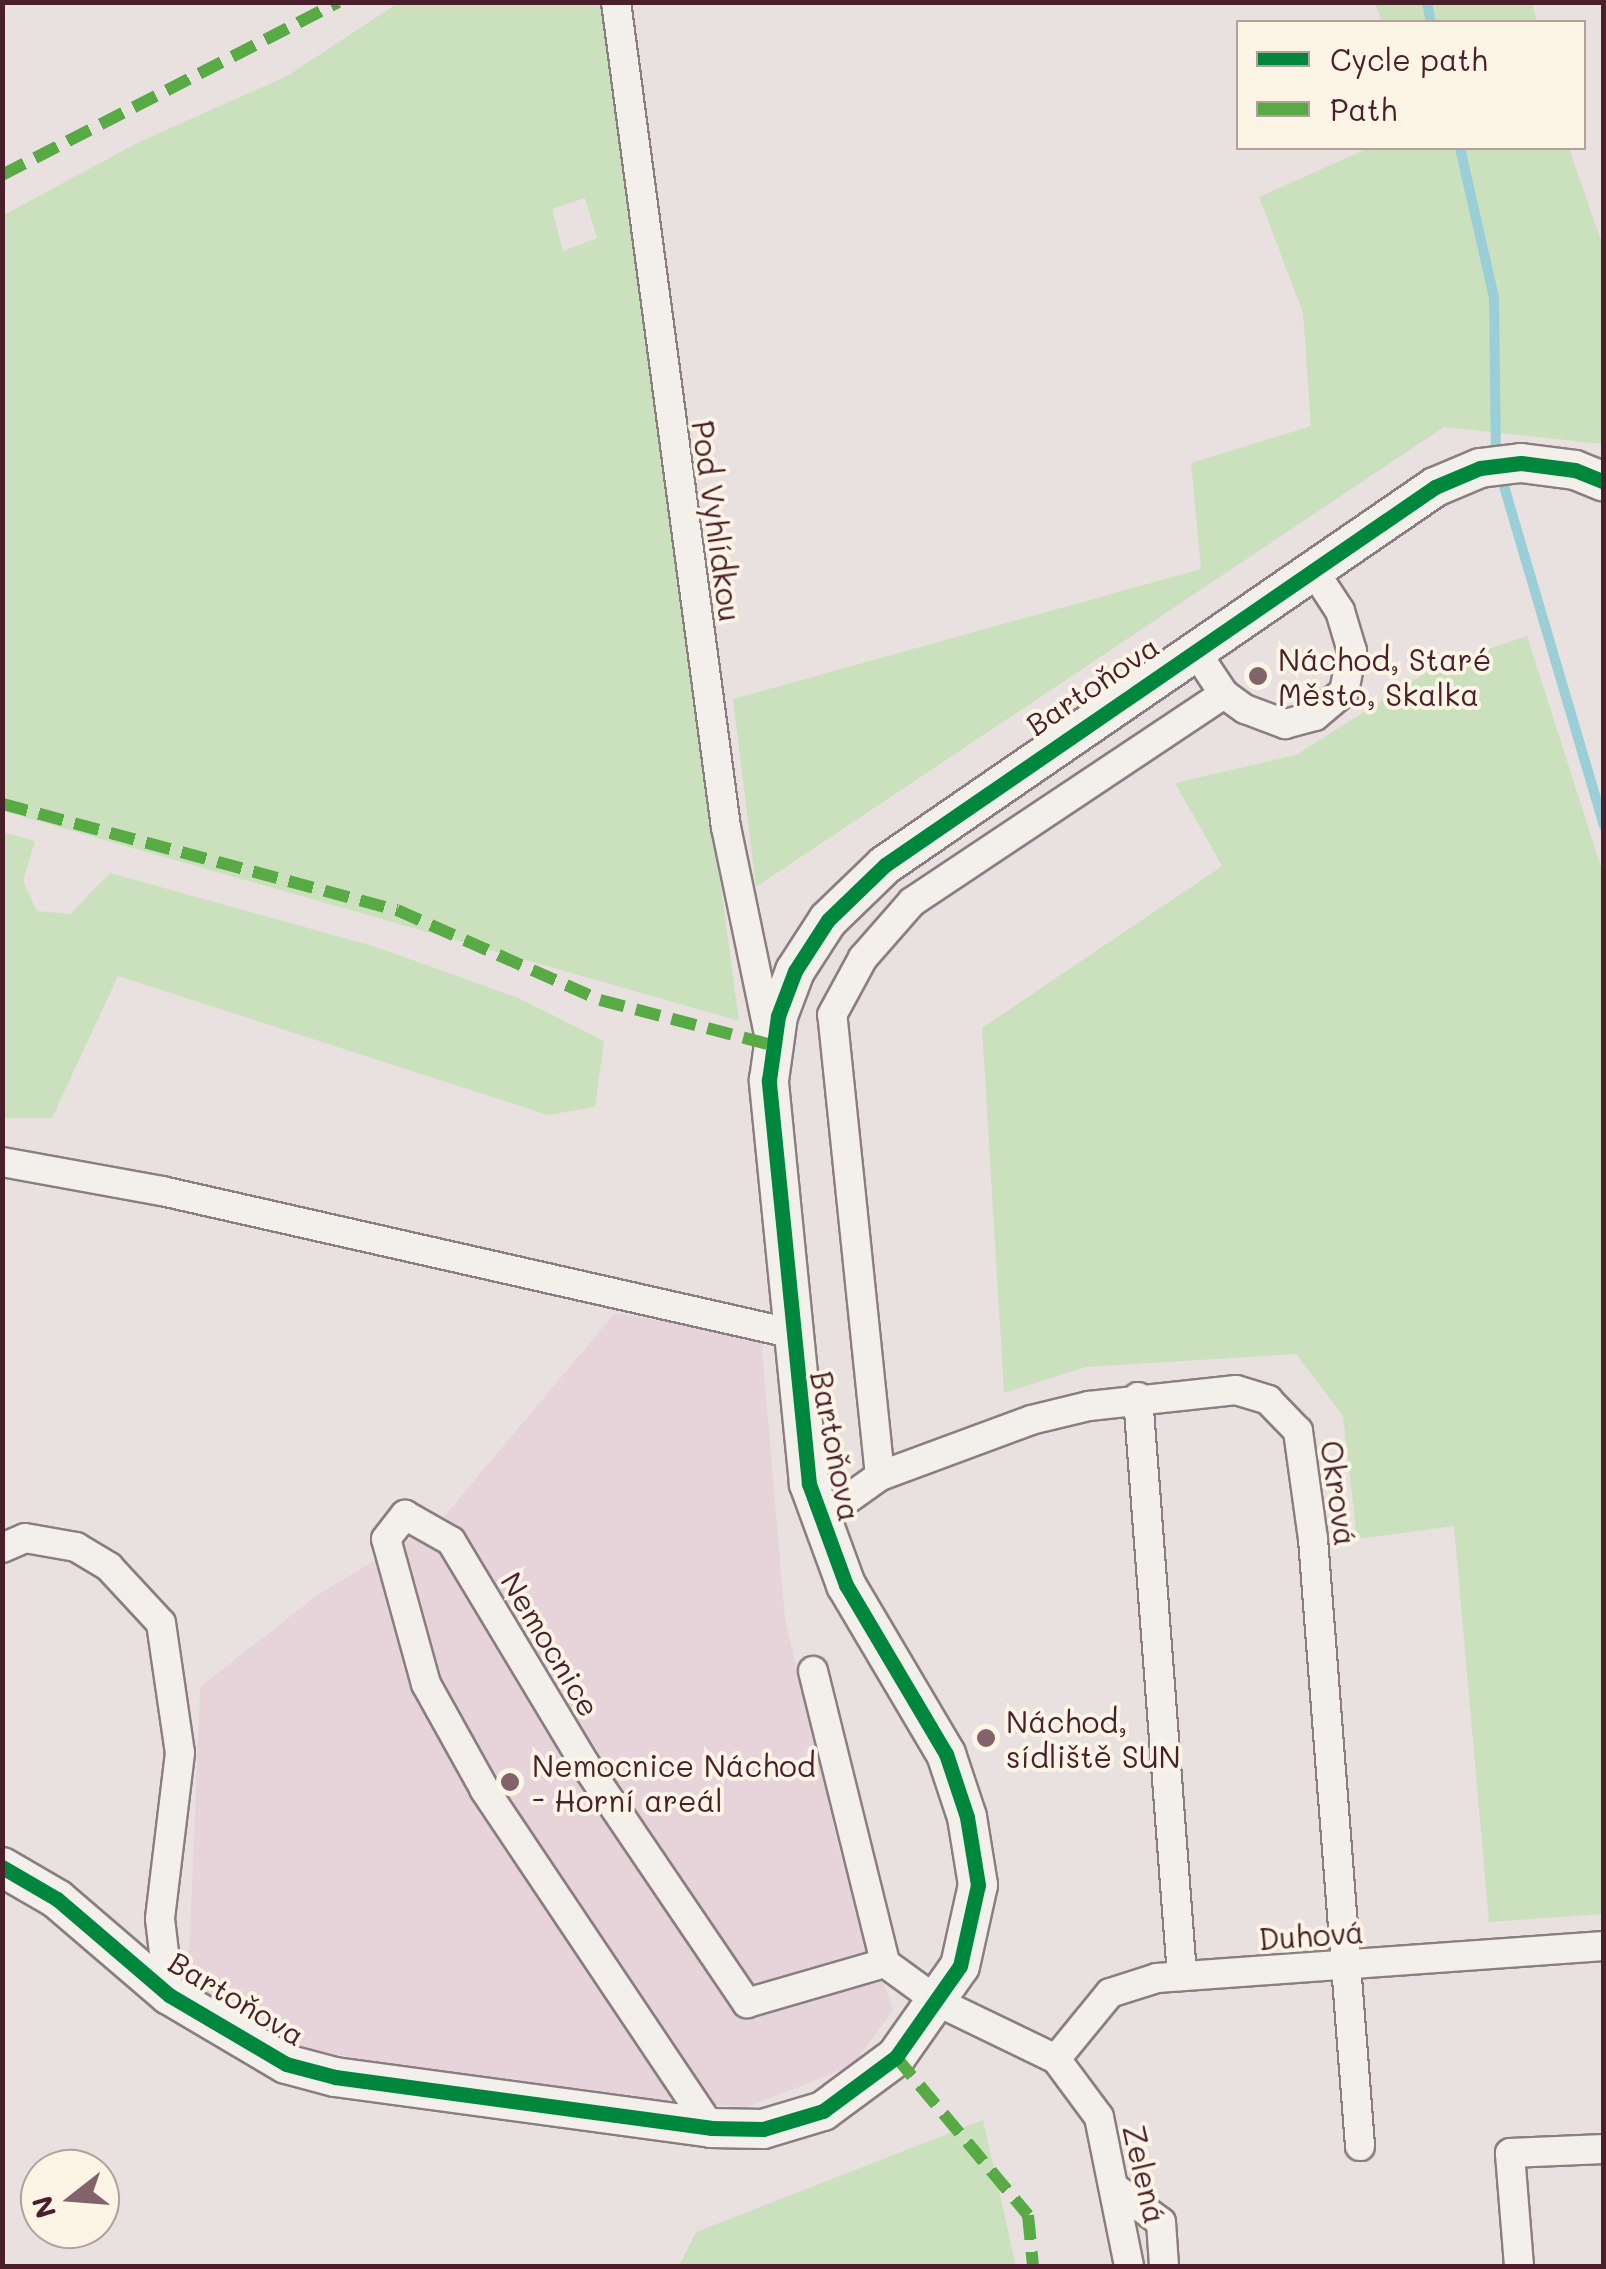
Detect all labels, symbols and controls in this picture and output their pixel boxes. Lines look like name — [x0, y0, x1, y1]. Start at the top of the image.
legend — [1236, 20, 1586, 150]
text: Cycle path — [1330, 39, 1488, 79]
text: Path — [1330, 89, 1397, 129]
street label: Pod Vyhlídkou — [685, 418, 749, 624]
street label: Bartoňova — [1019, 627, 1165, 743]
place label: Náchod, Staré Město, Skalka — [1278, 641, 1491, 712]
marker: Náchod, Staré Město, Skalka — [1247, 665, 1269, 687]
street label: Bartoňova — [804, 1368, 868, 1524]
street label: Okrová — [1314, 1438, 1364, 1548]
street label: Nemocnice — [494, 1565, 608, 1723]
place label: Náchod, sídliště SUN — [1006, 1703, 1181, 1774]
marker: Náchod, sídliště SUN — [975, 1727, 997, 1749]
place label: Nemocnice Náchod - Horní areál — [532, 1747, 816, 1818]
marker: Nemocnice Náchod - Horní areál — [497, 1769, 523, 1795]
street label: Duhová — [1257, 1913, 1365, 1957]
street label: Bartoňova — [162, 1943, 312, 2053]
street label: Zelená — [1116, 2121, 1174, 2227]
north arrow — [20, 2149, 120, 2249]
text: N — [23, 2192, 64, 2223]

